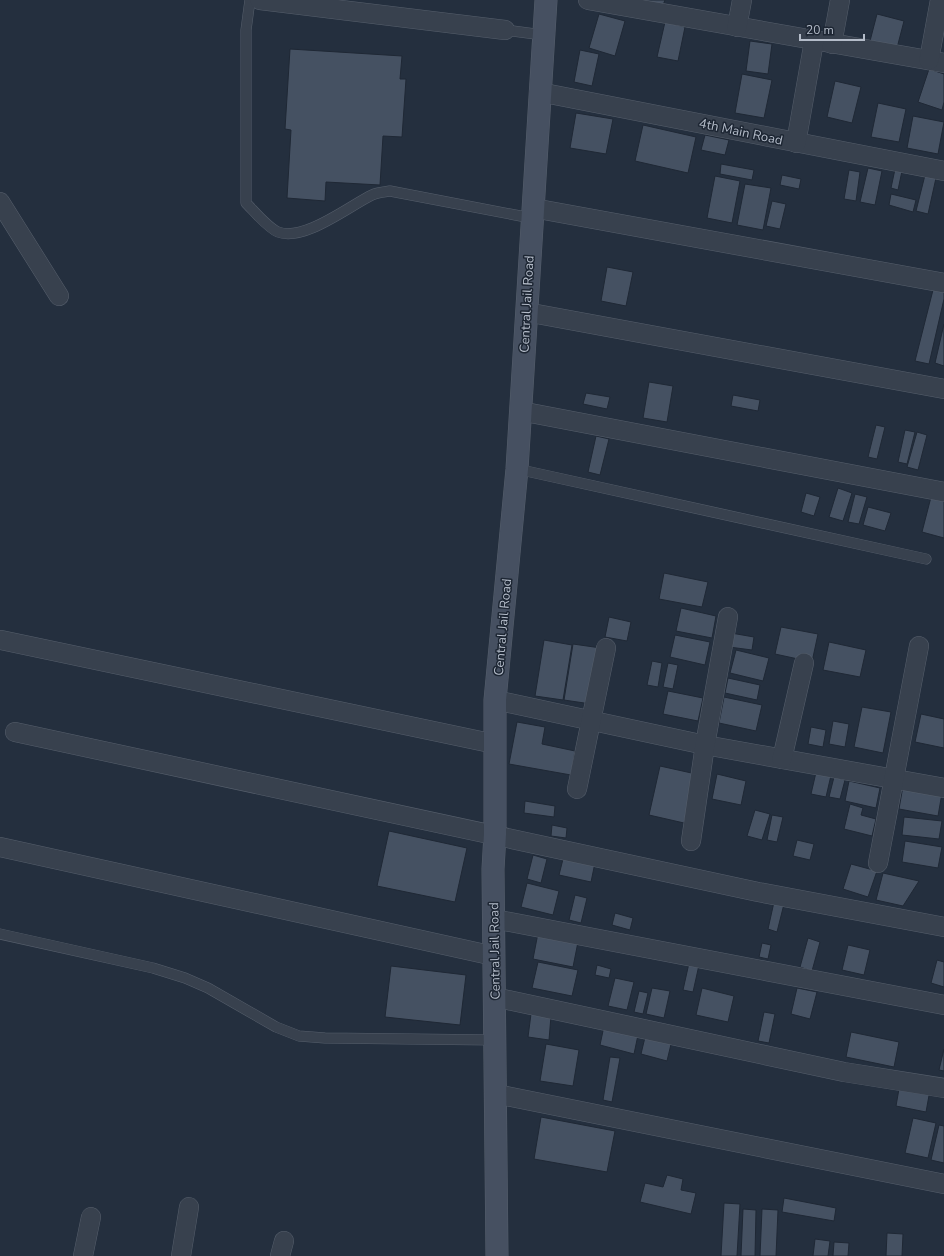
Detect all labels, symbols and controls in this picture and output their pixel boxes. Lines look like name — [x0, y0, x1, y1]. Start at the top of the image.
scale bar — [800, 16, 864, 42]
text: 20 m — [806, 22, 834, 38]
street label: 4th Main Road — [697, 114, 784, 150]
street label: Central Jail Road — [515, 255, 539, 353]
street label: Central Jail Road — [490, 578, 516, 676]
street label: Central Jail Road — [485, 902, 505, 1000]

